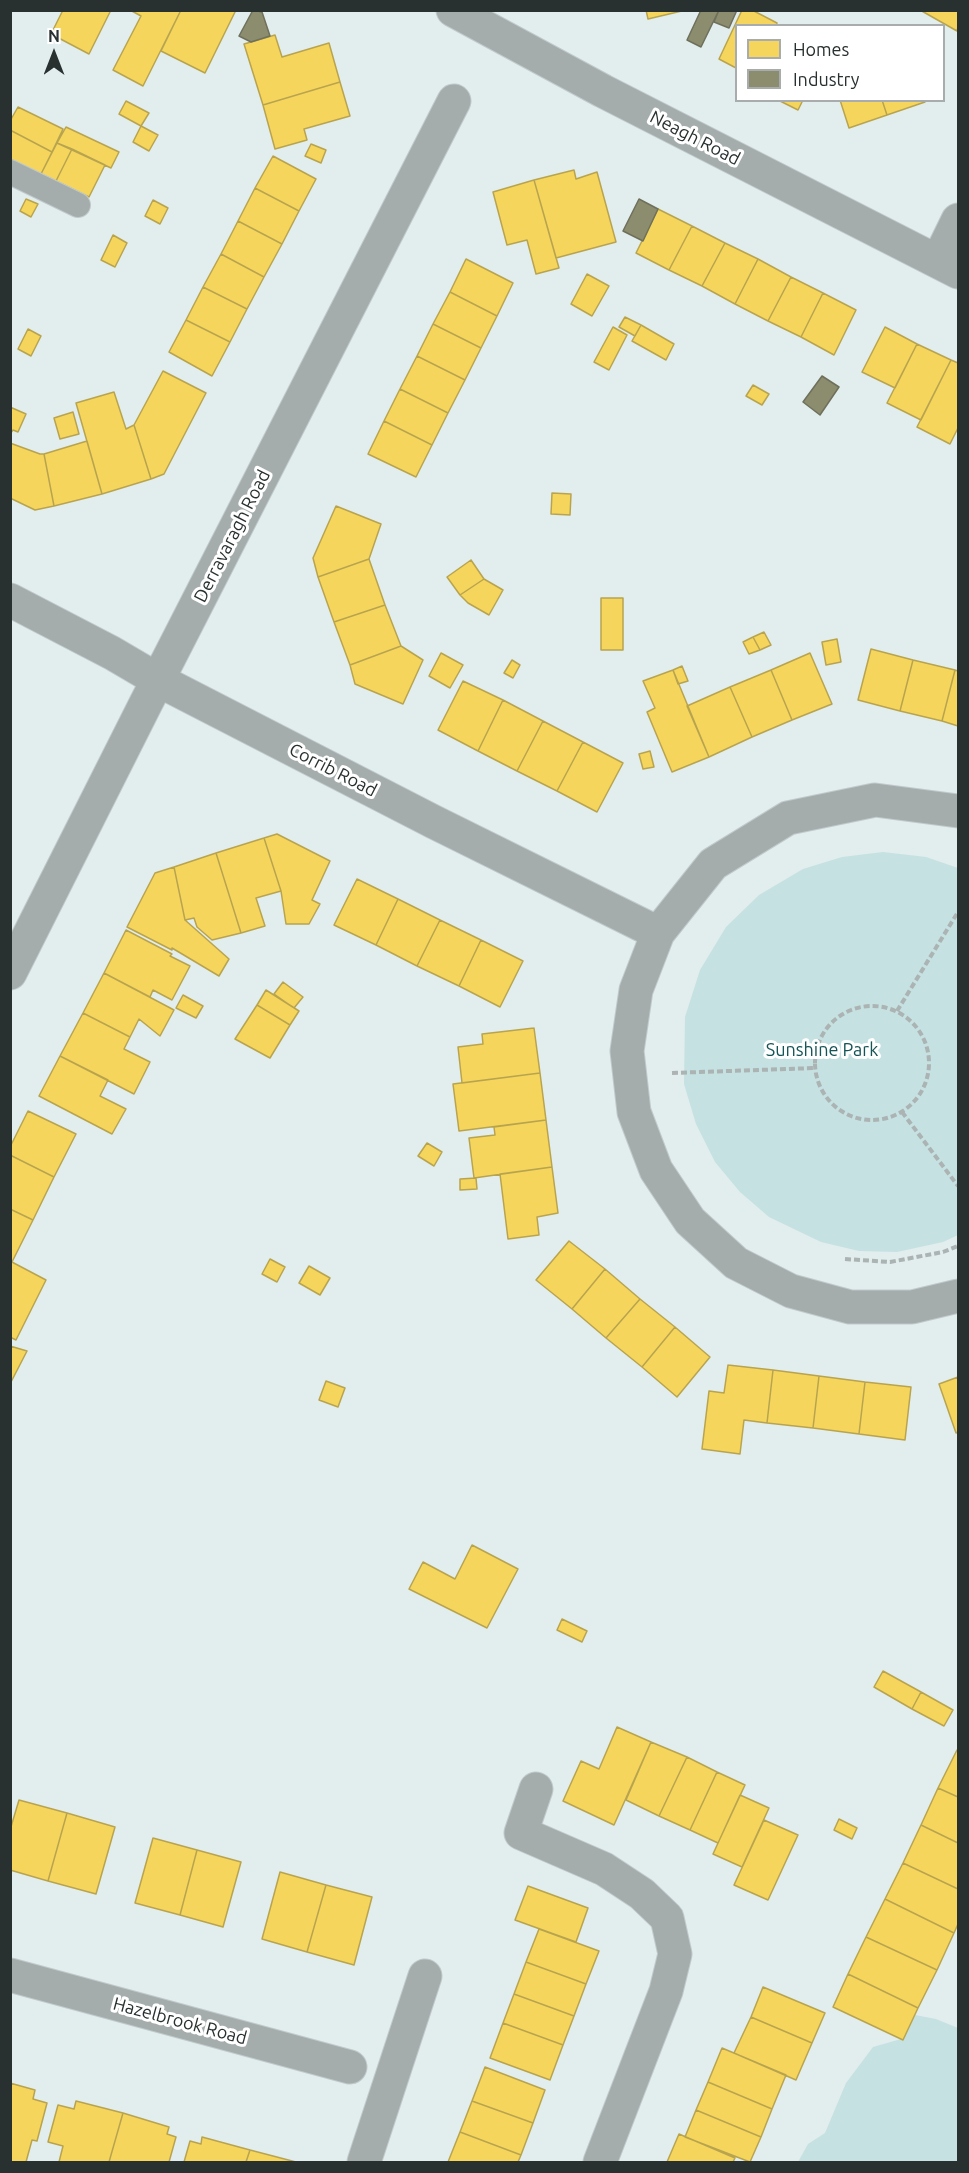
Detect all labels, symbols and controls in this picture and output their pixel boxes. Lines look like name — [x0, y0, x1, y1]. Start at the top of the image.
north arrow — [24, 24, 84, 84]
legend — [735, 24, 945, 102]
text: N — [48, 27, 60, 45]
text: Homes — [793, 39, 849, 59]
text: Industry — [793, 69, 859, 89]
street label: Neagh Road — [646, 106, 744, 170]
street label: Derravaragh Road — [189, 466, 275, 606]
street label: Corrib Road — [285, 739, 381, 801]
park label: Sunshine Park — [766, 1039, 878, 1061]
street label: Hazelbrook Road — [111, 1993, 249, 2049]

